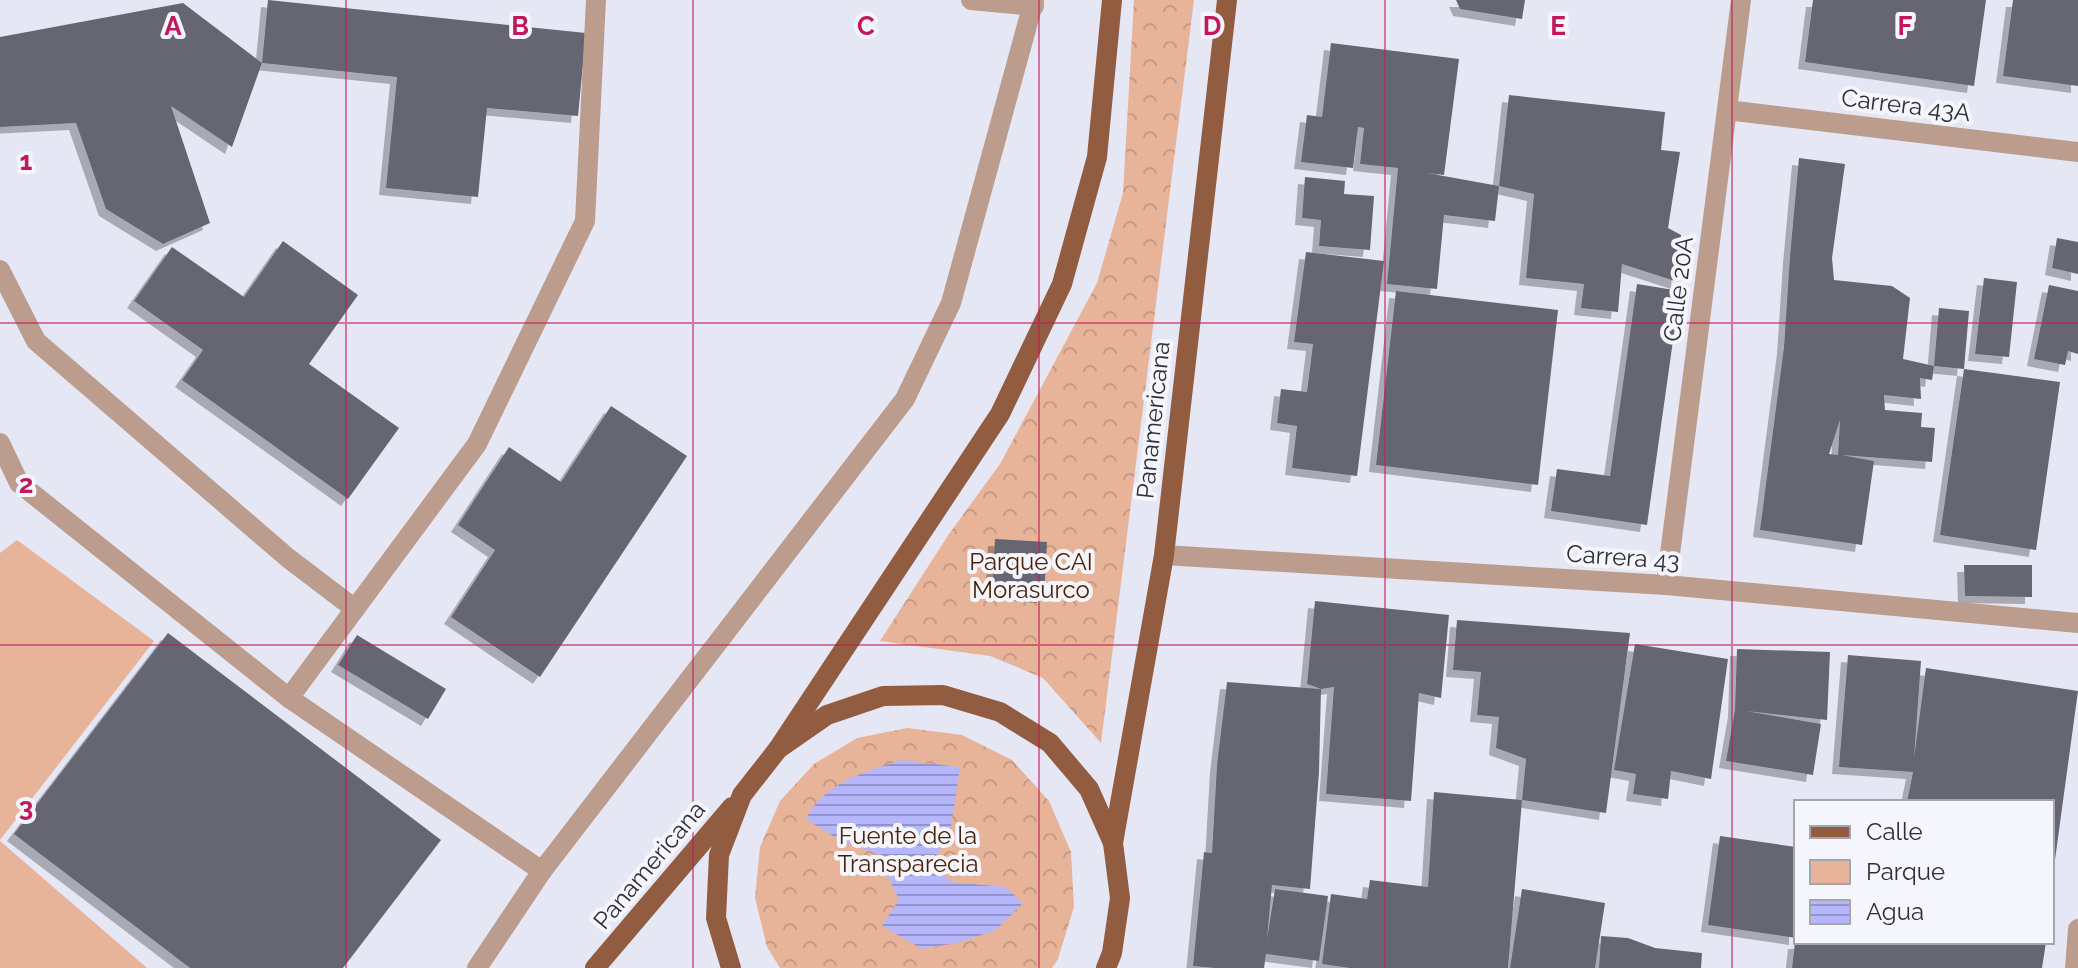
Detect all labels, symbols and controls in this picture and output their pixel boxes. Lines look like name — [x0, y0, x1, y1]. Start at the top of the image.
text: A — [164, 11, 182, 41]
text: B — [511, 11, 529, 41]
text: C — [857, 11, 875, 41]
text: D — [1203, 11, 1221, 41]
text: E — [1550, 11, 1566, 41]
text: F — [1898, 11, 1913, 41]
street label: Carrera 43A — [1840, 83, 1972, 127]
text: 1 — [20, 146, 33, 176]
street label: Calle 20A — [1657, 235, 1699, 343]
street label: Panamericana — [1130, 340, 1176, 500]
text: 2 — [19, 469, 33, 499]
street label: Carrera 43 — [1565, 539, 1681, 575]
park label: Parque CAI Morasurco — [969, 547, 1093, 604]
text: 3 — [19, 792, 33, 822]
street label: Panamericana — [587, 795, 711, 935]
legend — [1794, 800, 2054, 944]
text: Calle — [1866, 817, 1923, 846]
park label: Fuente de la Transparecia — [837, 821, 979, 878]
text: Parque — [1866, 857, 1945, 886]
text: Agua — [1866, 897, 1924, 926]

